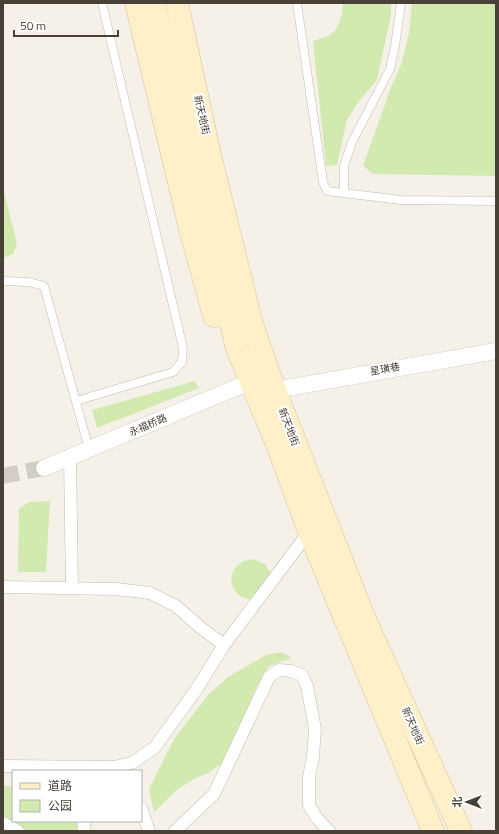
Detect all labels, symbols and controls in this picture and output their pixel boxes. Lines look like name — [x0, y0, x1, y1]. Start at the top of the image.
scale bar — [14, 12, 118, 38]
text: 50 m — [20, 16, 46, 35]
street label: 新天地街 — [190, 94, 214, 136]
street label: 星璜巷 — [369, 359, 401, 379]
street label: 新天地街 — [275, 406, 303, 448]
street label: 永福桥路 — [127, 410, 169, 440]
street label: 新天地街 — [398, 705, 428, 747]
legend — [12, 770, 142, 822]
text: 道路 — [48, 776, 72, 795]
north arrow — [447, 782, 487, 822]
text: 公园 — [48, 796, 72, 815]
text: 北 — [449, 797, 465, 808]

